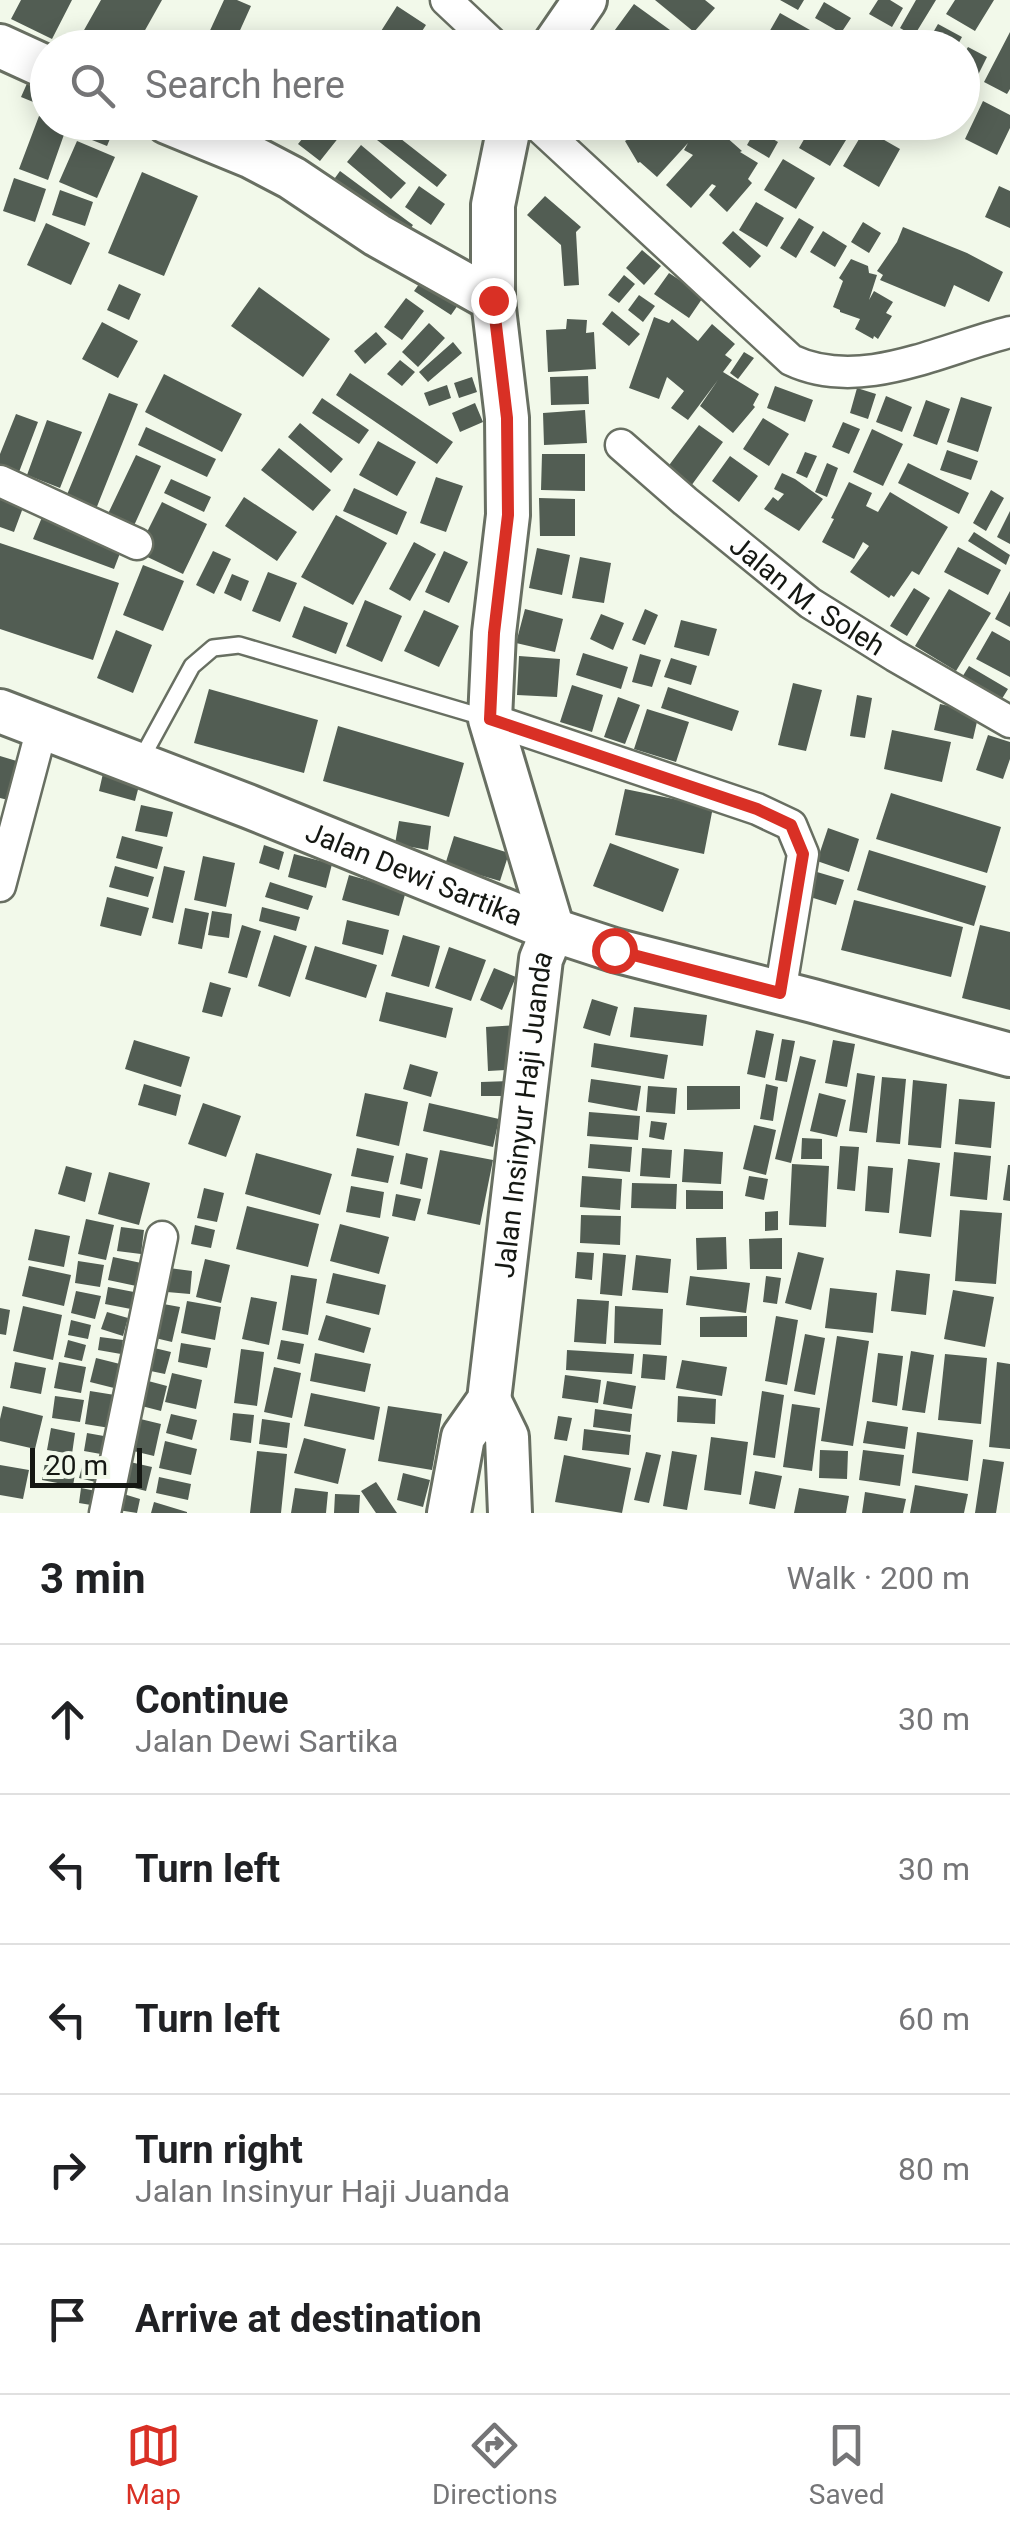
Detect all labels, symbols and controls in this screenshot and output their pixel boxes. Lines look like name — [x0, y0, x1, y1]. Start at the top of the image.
search box — [30, 30, 980, 140]
icon: search — [65, 58, 120, 113]
text: Search here — [145, 63, 345, 107]
route end — [471, 278, 517, 324]
street label: Jalan M. Soleh — [723, 528, 891, 662]
street label: Jalan Dewi Sartika — [301, 815, 527, 932]
route start — [592, 928, 638, 974]
street label: Jalan Insinyur Haji Juanda — [487, 946, 559, 1279]
scale bar — [30, 1443, 142, 1488]
text: 20 m — [45, 1449, 108, 1482]
text: 3 min — [40, 1554, 146, 1603]
text: Walk · 200 m — [787, 1559, 970, 1597]
text: Continue — [135, 1678, 289, 1722]
icon: ahead — [40, 1692, 95, 1747]
text: 30 m — [898, 1700, 970, 1738]
text: Jalan Dewi Sartika — [135, 1722, 399, 1760]
icon: left — [40, 1842, 95, 1897]
text: Turn left — [135, 1847, 280, 1891]
text: 30 m — [898, 1850, 970, 1888]
icon: left — [40, 1992, 95, 2047]
text: Turn left — [135, 1997, 280, 2041]
text: 60 m — [898, 2000, 970, 2038]
text: Turn right — [135, 2128, 303, 2172]
icon: right — [40, 2142, 95, 2197]
text: 80 m — [898, 2150, 970, 2188]
text: Jalan Insinyur Haji Juanda — [135, 2172, 510, 2210]
icon: arrive — [40, 2292, 95, 2347]
text: Arrive at destination — [135, 2297, 482, 2341]
tab: Map — [126, 2418, 181, 2511]
tab: Directions — [432, 2418, 558, 2511]
tab: Saved — [809, 2418, 884, 2511]

